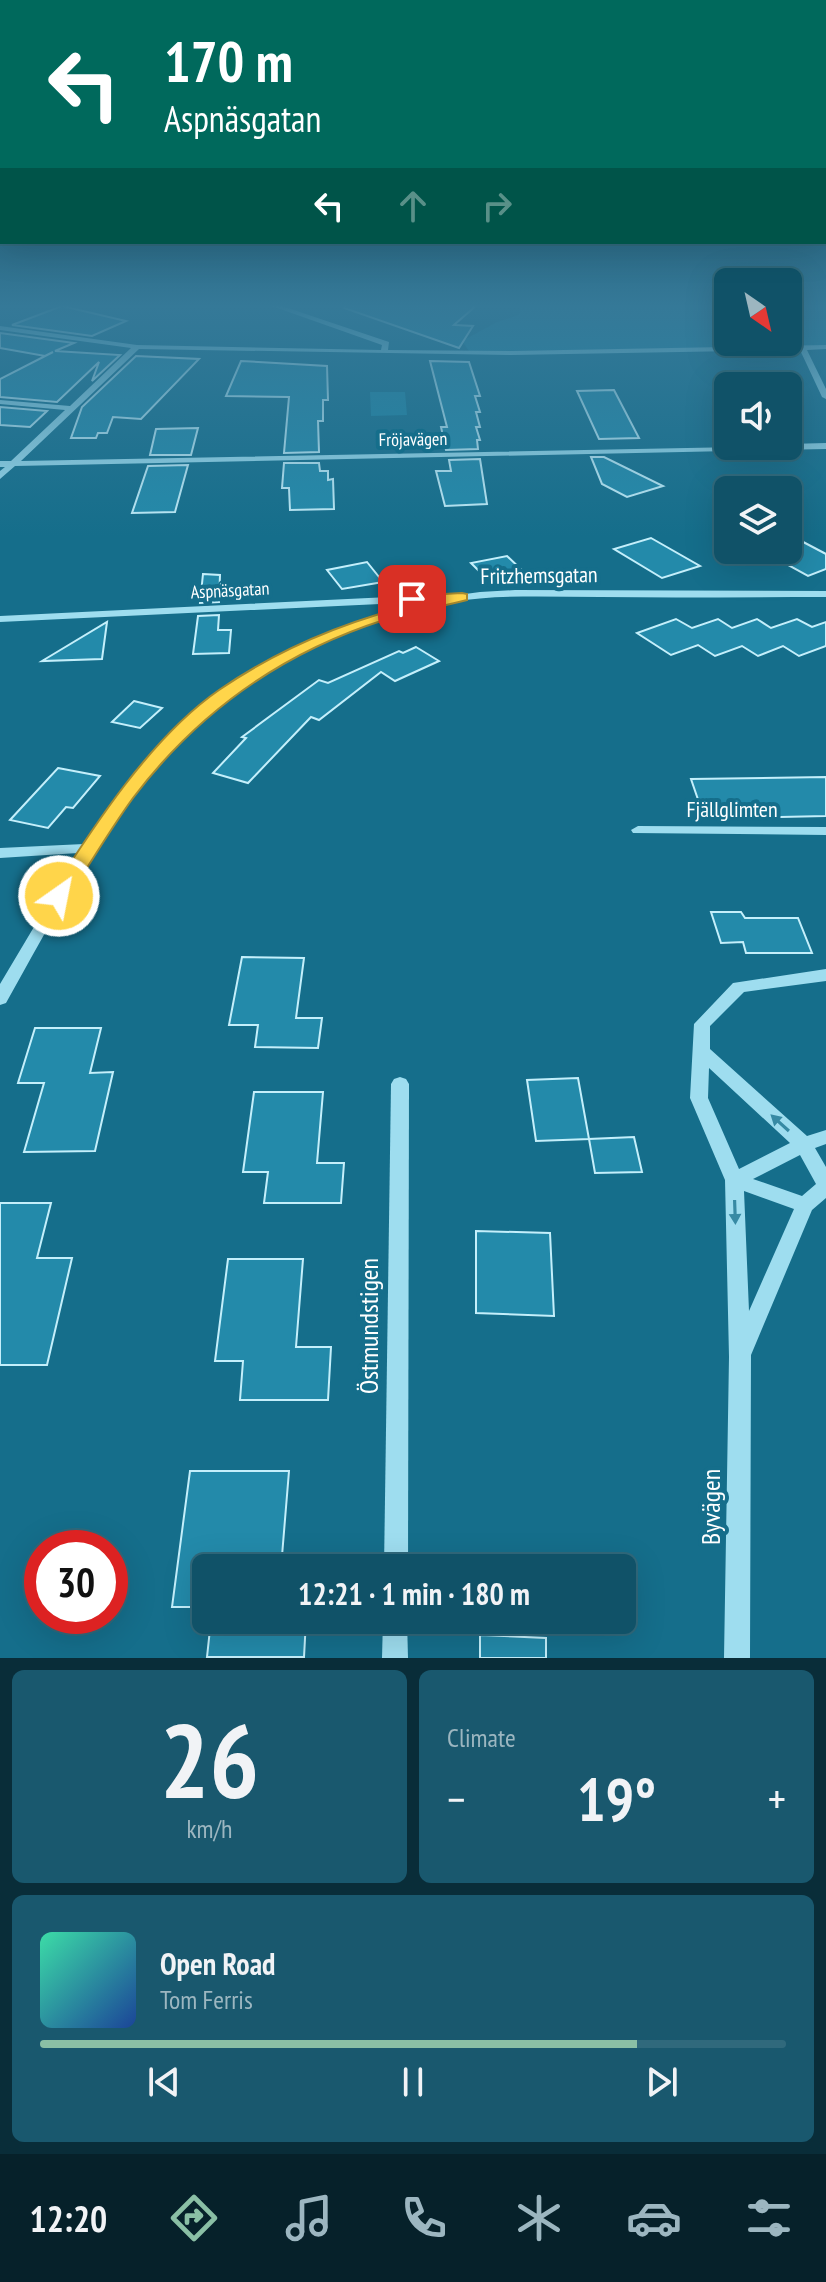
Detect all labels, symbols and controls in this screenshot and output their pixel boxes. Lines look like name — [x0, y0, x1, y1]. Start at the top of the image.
text: 170 m — [164, 25, 293, 97]
icon: left — [32, 32, 136, 136]
text: Aspnäsgatan — [164, 95, 321, 142]
icon: left — [307, 184, 351, 228]
icon: ahead — [391, 184, 435, 228]
icon: right — [475, 184, 519, 228]
north arrow — [714, 268, 802, 356]
map controls — [714, 268, 802, 564]
button: sound — [714, 372, 802, 460]
street label: Fröjavägen — [379, 427, 447, 451]
button: layers — [714, 476, 802, 564]
street label: Fritzhemsgatan — [480, 560, 598, 590]
pin — [378, 565, 446, 633]
street label: Aspnäsgatan — [190, 576, 270, 604]
icon: arrive — [390, 577, 434, 621]
street label: Fjällglimten — [686, 795, 778, 823]
position arrow — [17, 854, 101, 938]
one-way arrow — [771, 1115, 791, 1132]
one-way arrow — [729, 1200, 742, 1225]
street label: Östmundstigen — [352, 1258, 385, 1394]
street label: Byvägen — [694, 1469, 727, 1545]
speed limit sign: 30 — [24, 1530, 128, 1634]
text: 12:21 · 1 min · 180 m — [298, 1574, 530, 1613]
text: 26 — [160, 1692, 259, 1827]
text: Climate — [447, 1721, 516, 1754]
text: 19° — [577, 1760, 656, 1838]
text: − — [447, 1770, 465, 1827]
text: + — [768, 1770, 786, 1827]
text: km/h — [186, 1812, 233, 1845]
text: Open Road — [160, 1944, 275, 1983]
text: Tom Ferris — [160, 1983, 253, 2016]
icon: previous — [142, 2060, 186, 2104]
icon: pause — [391, 2060, 435, 2104]
icon: next — [640, 2060, 684, 2104]
icon: directions — [166, 2190, 222, 2246]
icon: music — [281, 2190, 337, 2246]
icon: phone — [396, 2190, 452, 2246]
icon: climate — [511, 2190, 567, 2246]
icon: car — [626, 2190, 682, 2246]
icon: filters — [741, 2190, 797, 2246]
text: 12:20 — [29, 2195, 107, 2242]

